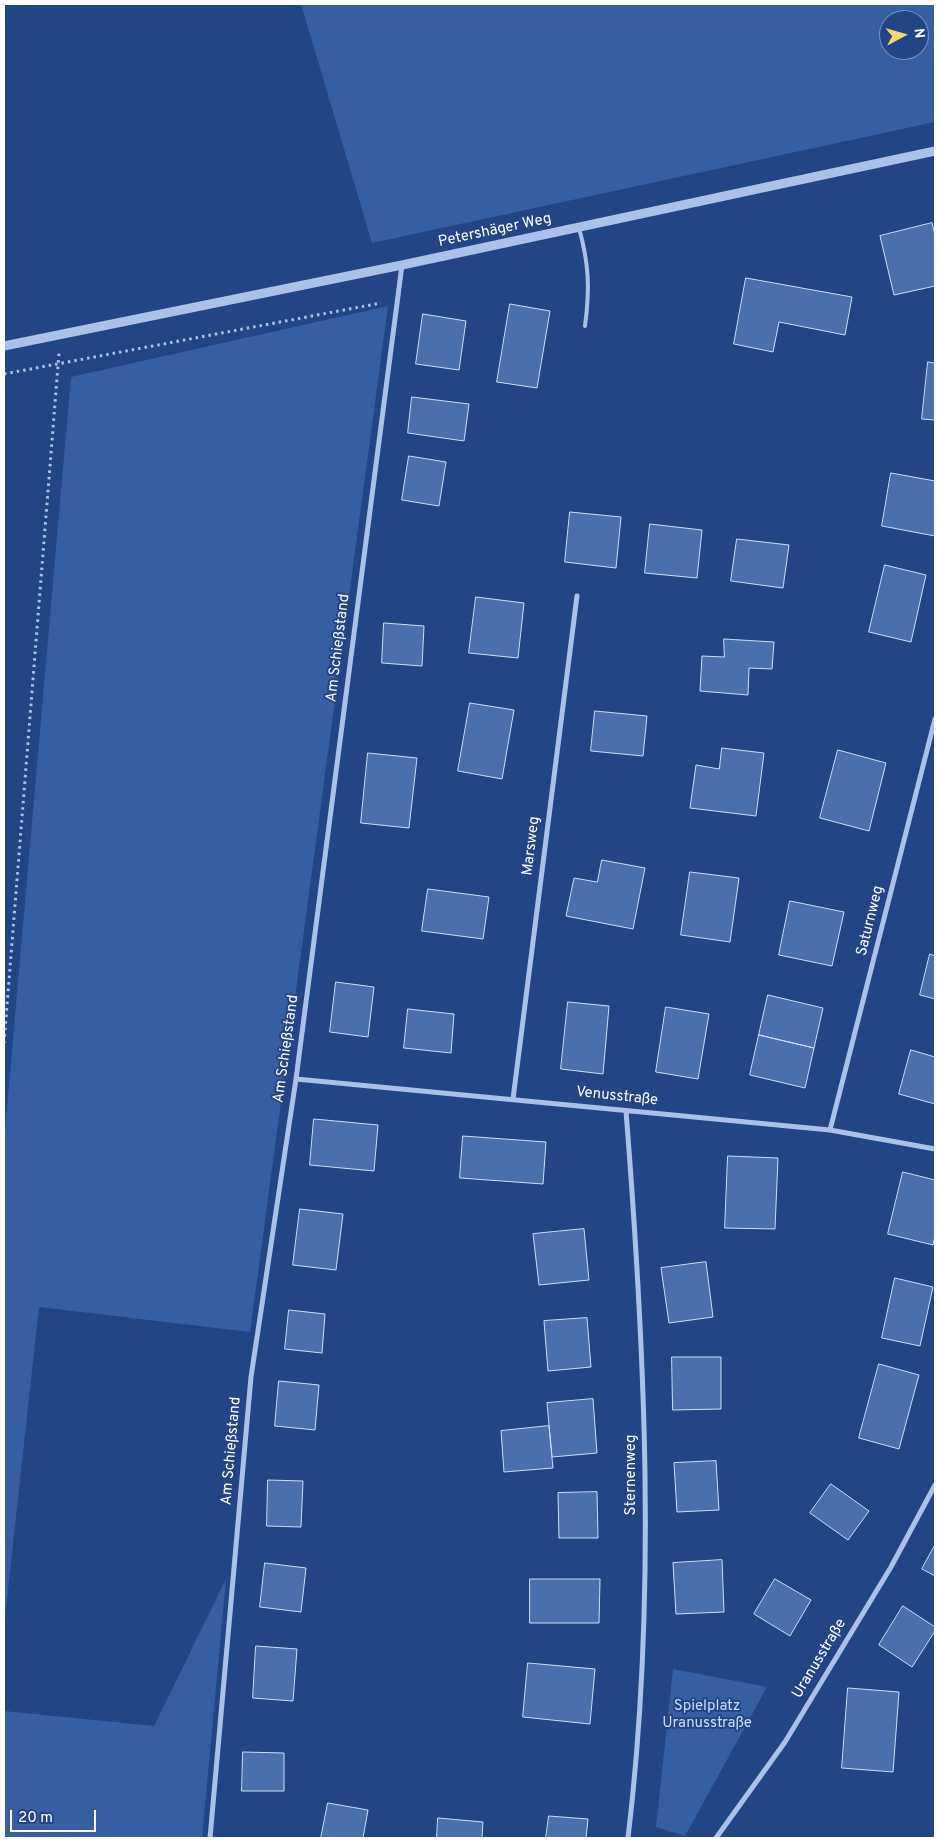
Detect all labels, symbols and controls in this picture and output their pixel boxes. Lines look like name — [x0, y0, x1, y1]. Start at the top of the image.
north arrow — [879, 10, 929, 60]
text: N — [909, 28, 927, 39]
street label: Petershäger Weg — [437, 210, 553, 252]
street label: Am Schießstand — [323, 593, 355, 703]
street label: Marsweg — [519, 815, 545, 877]
street label: Saturnweg — [854, 884, 888, 958]
street label: Am Schießstand — [271, 994, 303, 1104]
street label: Venusstraße — [575, 1084, 659, 1110]
street label: Am Schießstand — [218, 1396, 246, 1506]
street label: Sternenweg — [623, 1435, 641, 1515]
street label: Uranusstraße — [789, 1616, 851, 1702]
park label: Spielplatz Uranusstraße — [662, 1698, 752, 1733]
scale bar — [12, 1800, 99, 1832]
text: 20 m — [18, 1809, 53, 1828]

